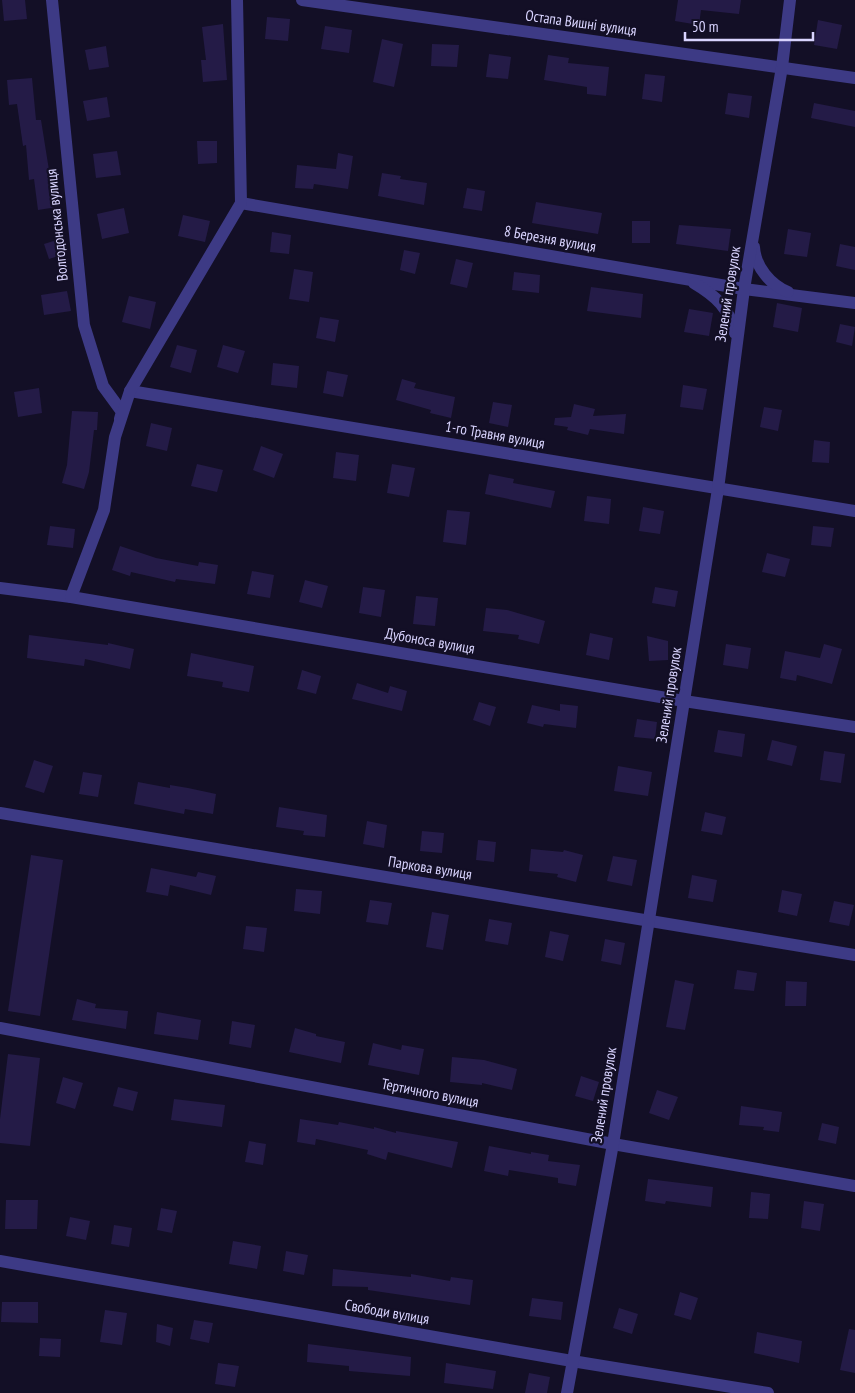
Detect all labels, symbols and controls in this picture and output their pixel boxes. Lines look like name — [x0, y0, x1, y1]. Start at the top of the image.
street label: Остапа Вишні вулиця — [524, 5, 638, 40]
scale bar — [685, 10, 812, 42]
text: 50 m — [692, 17, 718, 36]
street label: Волгодонська вулиця — [41, 168, 72, 282]
street label: 8 Березня вулиця — [503, 221, 598, 256]
street label: Зелений провулок — [711, 244, 745, 343]
street label: 1-го Травня вулиця — [444, 416, 547, 453]
street label: Дубоноса вулиця — [384, 623, 477, 658]
street label: Зелений провулок — [652, 645, 686, 744]
street label: Паркова вулиця — [387, 852, 473, 884]
street label: Зелений провулок — [587, 1045, 621, 1144]
street label: Тертичного вулиця — [380, 1074, 480, 1111]
street label: Свободи вулиця — [343, 1295, 431, 1328]

